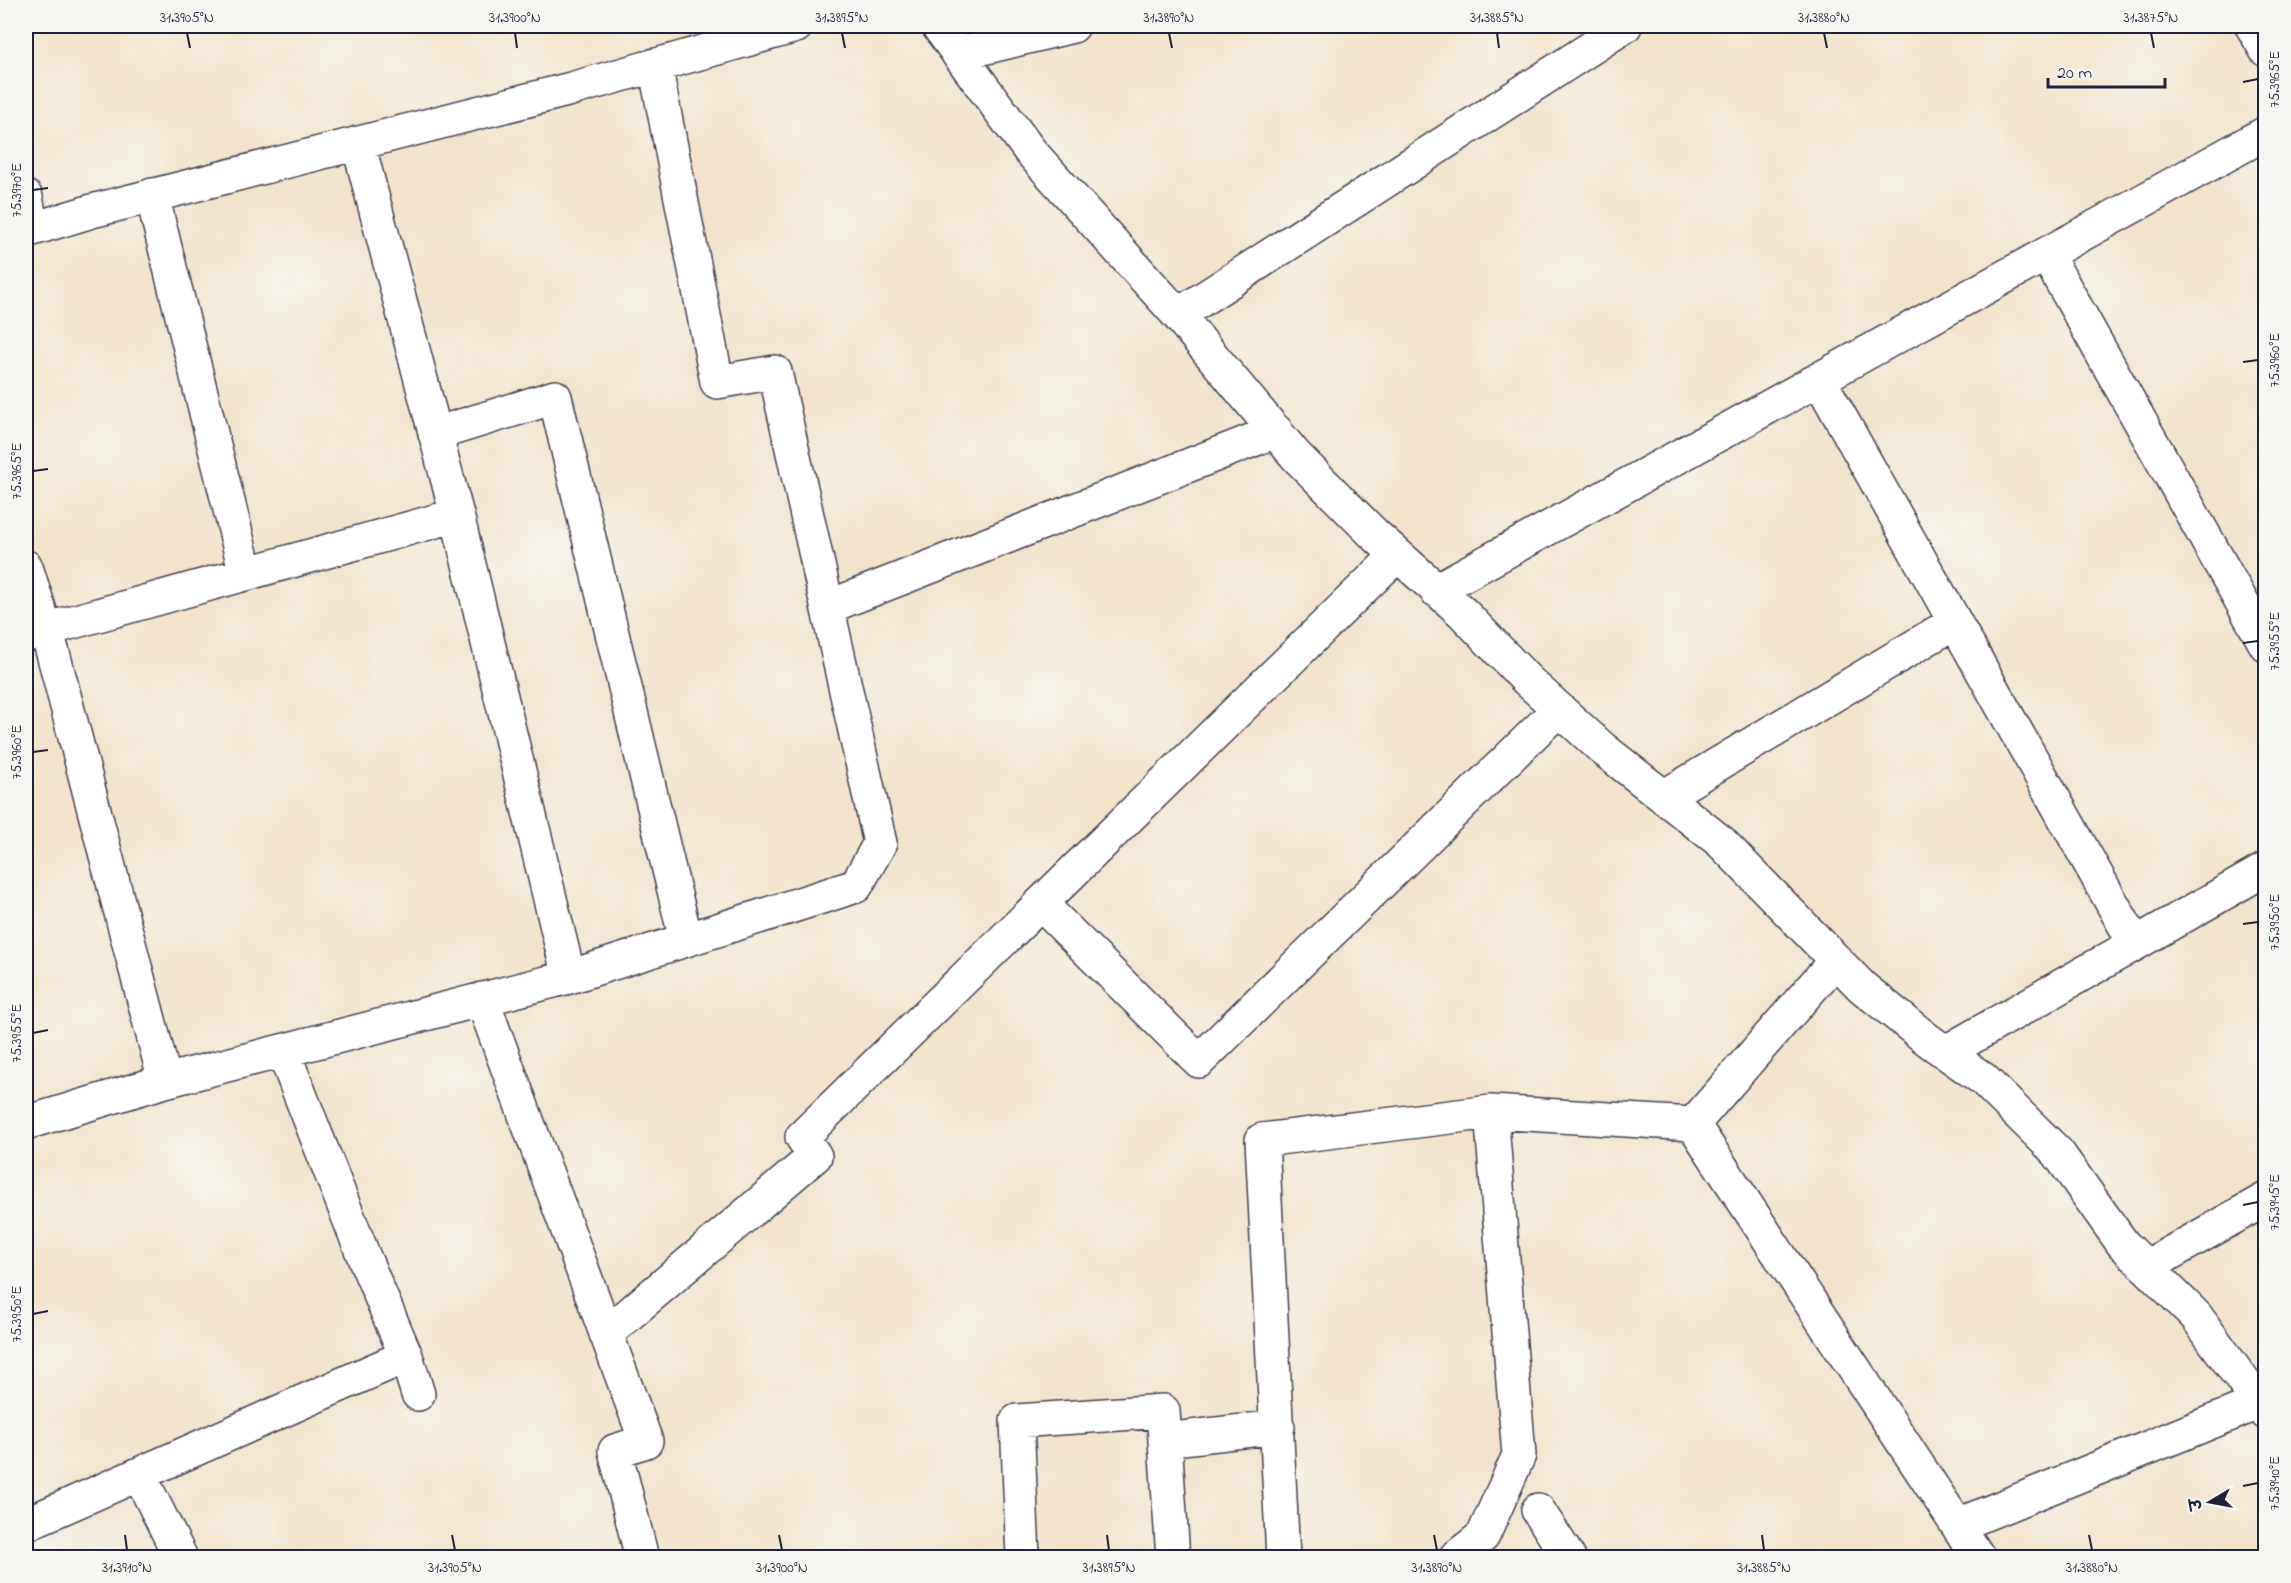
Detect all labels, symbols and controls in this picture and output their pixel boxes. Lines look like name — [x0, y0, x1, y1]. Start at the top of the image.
text: 31.3905°N — [160, 7, 214, 29]
text: 31.3900°N — [489, 7, 541, 29]
text: 31.3895°N — [815, 7, 869, 29]
text: 31.3890°N — [1144, 7, 1195, 29]
text: 31.3885°N — [1470, 7, 1524, 29]
text: 31.3880°N — [1798, 7, 1850, 29]
text: 31.3875°N — [2124, 7, 2178, 29]
scale bar — [2048, 51, 2165, 89]
text: 75.3965°E — [2264, 51, 2286, 107]
text: 20 m — [2057, 61, 2092, 87]
text: 75.3970°E — [6, 163, 28, 217]
text: 75.3960°E — [2264, 333, 2286, 387]
text: 75.3965°E — [6, 443, 28, 499]
text: 75.3955°E — [2264, 612, 2286, 670]
text: 75.3960°E — [6, 725, 28, 779]
text: 75.3950°E — [2264, 894, 2286, 950]
text: 75.3955°E — [6, 1004, 28, 1062]
text: 75.3945°E — [2264, 1174, 2286, 1230]
text: 75.3950°E — [6, 1286, 28, 1342]
text: 75.3940°E — [2264, 1456, 2286, 1510]
north arrow — [2180, 1472, 2240, 1532]
text: उ — [2184, 1496, 2210, 1514]
text: 31.3910°N — [102, 1557, 152, 1579]
text: 31.3905°N — [428, 1557, 482, 1579]
text: 31.3900°N — [756, 1557, 808, 1579]
text: 31.3895°N — [1082, 1557, 1136, 1579]
text: 31.3890°N — [1412, 1557, 1463, 1579]
text: 31.3885°N — [1737, 1557, 1791, 1579]
text: 31.3880°N — [2066, 1557, 2118, 1579]

